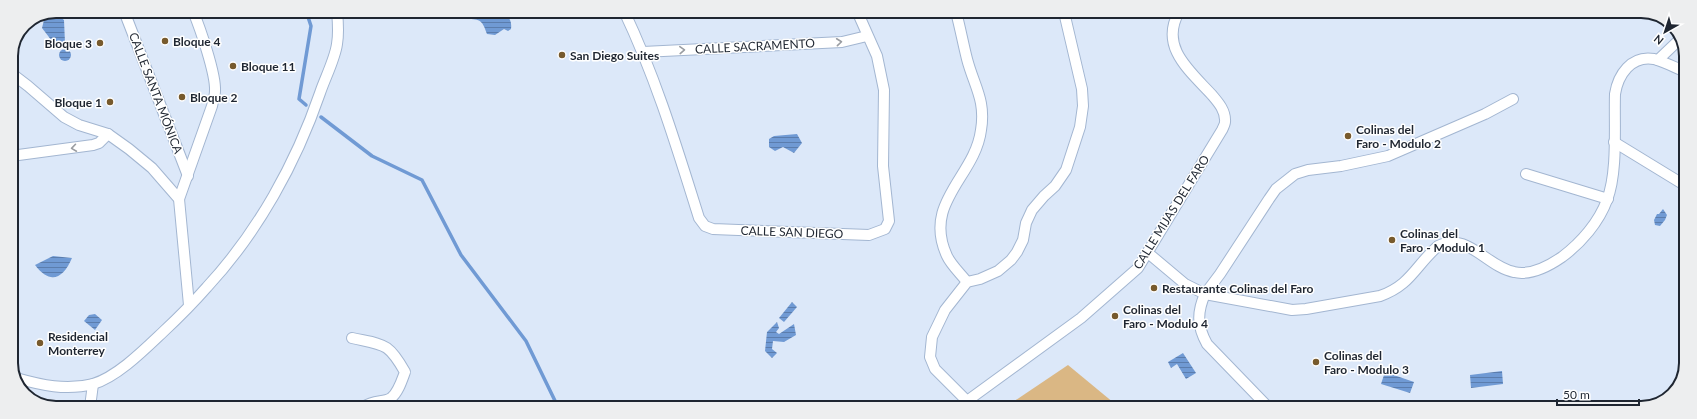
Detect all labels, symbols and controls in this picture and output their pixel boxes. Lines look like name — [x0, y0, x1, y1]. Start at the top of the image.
north arrow — [1645, 12, 1685, 52]
street label: CALLE SANTA MÓNICA — [126, 30, 186, 157]
text: N — [1651, 32, 1666, 48]
place label: Bloque 4 — [173, 34, 221, 49]
street label: CALLE SACRAMENTO — [695, 35, 816, 57]
place label: Bloque 3 — [44, 36, 92, 51]
marker: Bloque 4 — [160, 36, 170, 46]
one-way arrow — [836, 37, 843, 46]
marker: Bloque 3 — [95, 38, 105, 48]
one-way arrow — [679, 45, 685, 54]
place label: San Diego Suites — [570, 48, 659, 63]
marker: San Diego Suites — [557, 50, 567, 60]
place label: Bloque 11 — [241, 59, 296, 74]
marker: Bloque 11 — [228, 61, 238, 71]
place label: Bloque 2 — [190, 90, 238, 105]
marker: Bloque 2 — [177, 92, 187, 102]
place label: Bloque 1 — [54, 95, 102, 110]
marker: Bloque 1 — [105, 97, 115, 107]
place label: Colinas del Faro - Modulo 2 — [1356, 122, 1441, 151]
marker: Colinas del Faro - Modulo 2 — [1343, 131, 1353, 141]
one-way arrow — [71, 143, 77, 152]
street label: CALLE MIJAS DEL FARO — [1130, 152, 1212, 272]
street label: CALLE SAN DIEGO — [740, 223, 844, 241]
place label: Colinas del Faro - Modulo 1 — [1400, 226, 1485, 255]
marker: Colinas del Faro - Modulo 1 — [1387, 235, 1397, 245]
place label: Restaurante Colinas del Faro — [1162, 281, 1314, 296]
marker: Restaurante Colinas del Faro — [1149, 283, 1159, 293]
place label: Colinas del Faro - Modulo 4 — [1123, 302, 1208, 331]
marker: Colinas del Faro - Modulo 4 — [1110, 311, 1120, 321]
place label: Residencial Monterrey — [48, 329, 108, 358]
marker: Residencial Monterrey — [35, 338, 45, 348]
place label: Colinas del Faro - Modulo 3 — [1324, 348, 1409, 377]
marker: Colinas del Faro - Modulo 3 — [1311, 357, 1321, 367]
scale bar — [1557, 381, 1639, 407]
text: 50 m — [1563, 387, 1590, 402]

